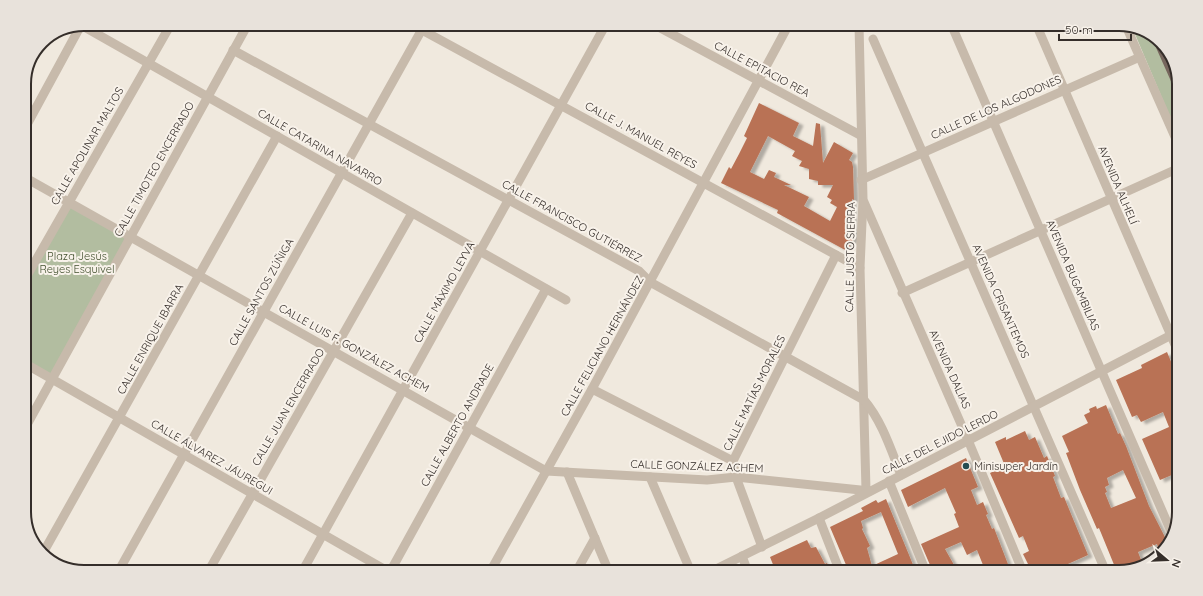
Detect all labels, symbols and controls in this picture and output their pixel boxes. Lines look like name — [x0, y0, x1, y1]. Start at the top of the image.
scale bar — [1059, 16, 1131, 42]
text: 50 m — [1065, 22, 1093, 37]
street label: CALLE EPITACIO REA — [712, 38, 812, 100]
street label: CALLE DE LOS ALGODONES — [929, 72, 1063, 142]
street label: CALLE APOLINAR MALTOS — [47, 85, 127, 207]
street label: CALLE J. MANUEL REYES — [583, 98, 699, 172]
street label: CALLE TIMOTEO ENCERRADO — [111, 99, 197, 239]
street label: CALLE CATARINA NAVARRO — [255, 106, 385, 188]
street label: AVENIDA ALHELÍ — [1095, 144, 1141, 227]
street label: CALLE FRANCISCO GUTIÉRREZ — [500, 177, 644, 265]
street label: CALLE JUSTO SIERRA — [842, 202, 858, 312]
street label: AVENIDA BUGAMBILIAS — [1043, 217, 1103, 333]
street label: CALLE SANTOS ZÚÑIGA — [226, 236, 296, 348]
street label: CALLE MÁXIMO LEYVA — [410, 239, 478, 345]
street label: AVENIDA CRISANTEMOS — [969, 242, 1033, 360]
park label: Plaza Jesús Reyes Esquivel — [39, 249, 115, 276]
street label: CALLE FELICIANO HERNÁNDEZ — [557, 273, 647, 419]
street label: CALLE ENRIQUE IBARRA — [114, 281, 186, 397]
street label: CALLE LUIS F. GONZÁLEZ ACHEM — [276, 301, 432, 395]
street label: AVENIDA DALIAS — [926, 327, 974, 411]
street label: CALLE MATÍAS MORALES — [720, 333, 788, 453]
street label: CALLE JUAN ENCERRADO — [249, 346, 327, 468]
street label: CALLE ALBERTO ANDRADE — [417, 361, 497, 489]
street label: CALLE DEL EJIDO LERDO — [880, 407, 1000, 477]
street label: CALLE ÁLVAREZ JÁUREGUI — [149, 416, 275, 498]
street label: CALLE GONZÁLEZ ACHEM — [630, 457, 764, 475]
place label: Minisuper Jardín — [974, 459, 1058, 473]
marker: Minisuper Jardín — [961, 461, 971, 471]
north arrow — [1147, 540, 1187, 580]
text: N — [1169, 557, 1184, 569]

